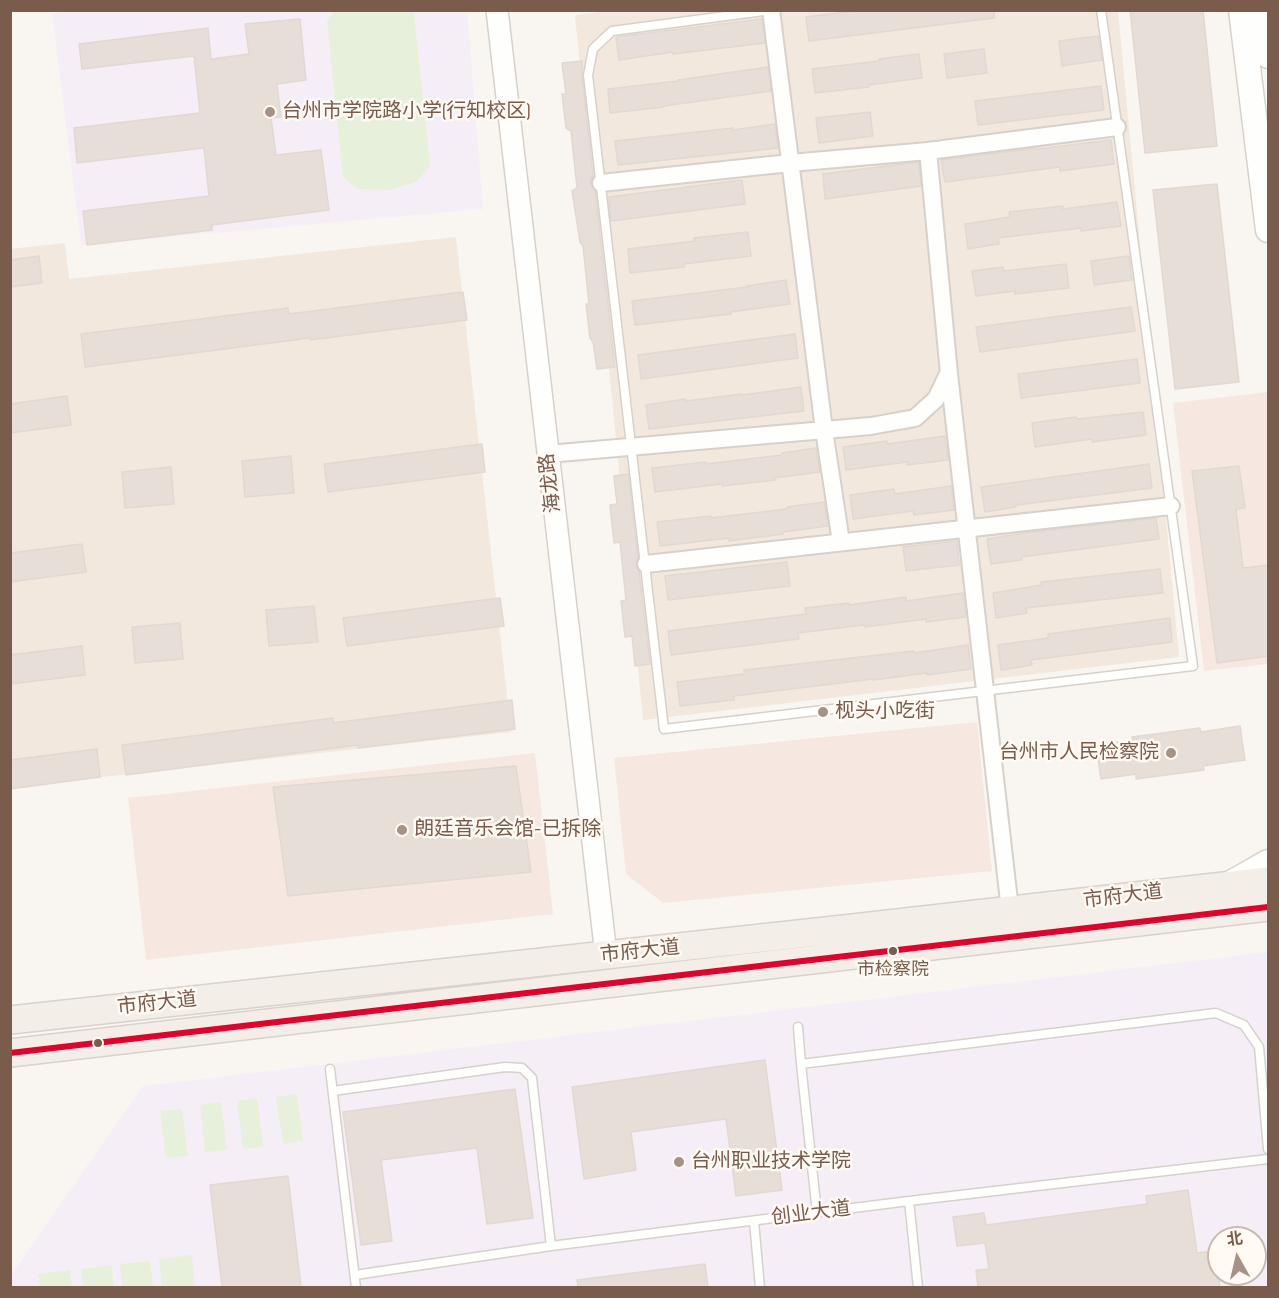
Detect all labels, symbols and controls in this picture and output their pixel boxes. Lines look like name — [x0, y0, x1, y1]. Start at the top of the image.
place label: 台州市学院路小学(行知校区) — [282, 100, 531, 124]
marker: 台州市学院路小学(行知校区) — [263, 105, 277, 119]
street label: 海龙路 — [535, 452, 567, 514]
place label: 枧头小吃街 — [835, 700, 935, 724]
marker: 枧头小吃街 — [816, 705, 830, 719]
place label: 台州市人民检察院 — [999, 741, 1159, 765]
marker: 台州市人民检察院 — [1164, 746, 1178, 760]
place label: 朗廷音乐会馆-已拆除 — [414, 818, 601, 842]
marker: 朗廷音乐会馆-已拆除 — [395, 823, 409, 837]
street label: 市府大道 — [1082, 880, 1164, 914]
street label: 市府大道 — [599, 936, 681, 968]
marker: 市检察院 — [887, 945, 899, 957]
place label: 市检察院 — [857, 959, 929, 981]
street label: 市府大道 — [116, 988, 198, 1020]
unlabelled marker — [92, 1037, 104, 1049]
place label: 台州职业技术学院 — [691, 1150, 851, 1174]
marker: 台州职业技术学院 — [672, 1155, 686, 1169]
street label: 创业大道 — [770, 1197, 852, 1231]
north arrow — [1207, 1226, 1267, 1286]
text: 北 — [1225, 1229, 1244, 1250]

